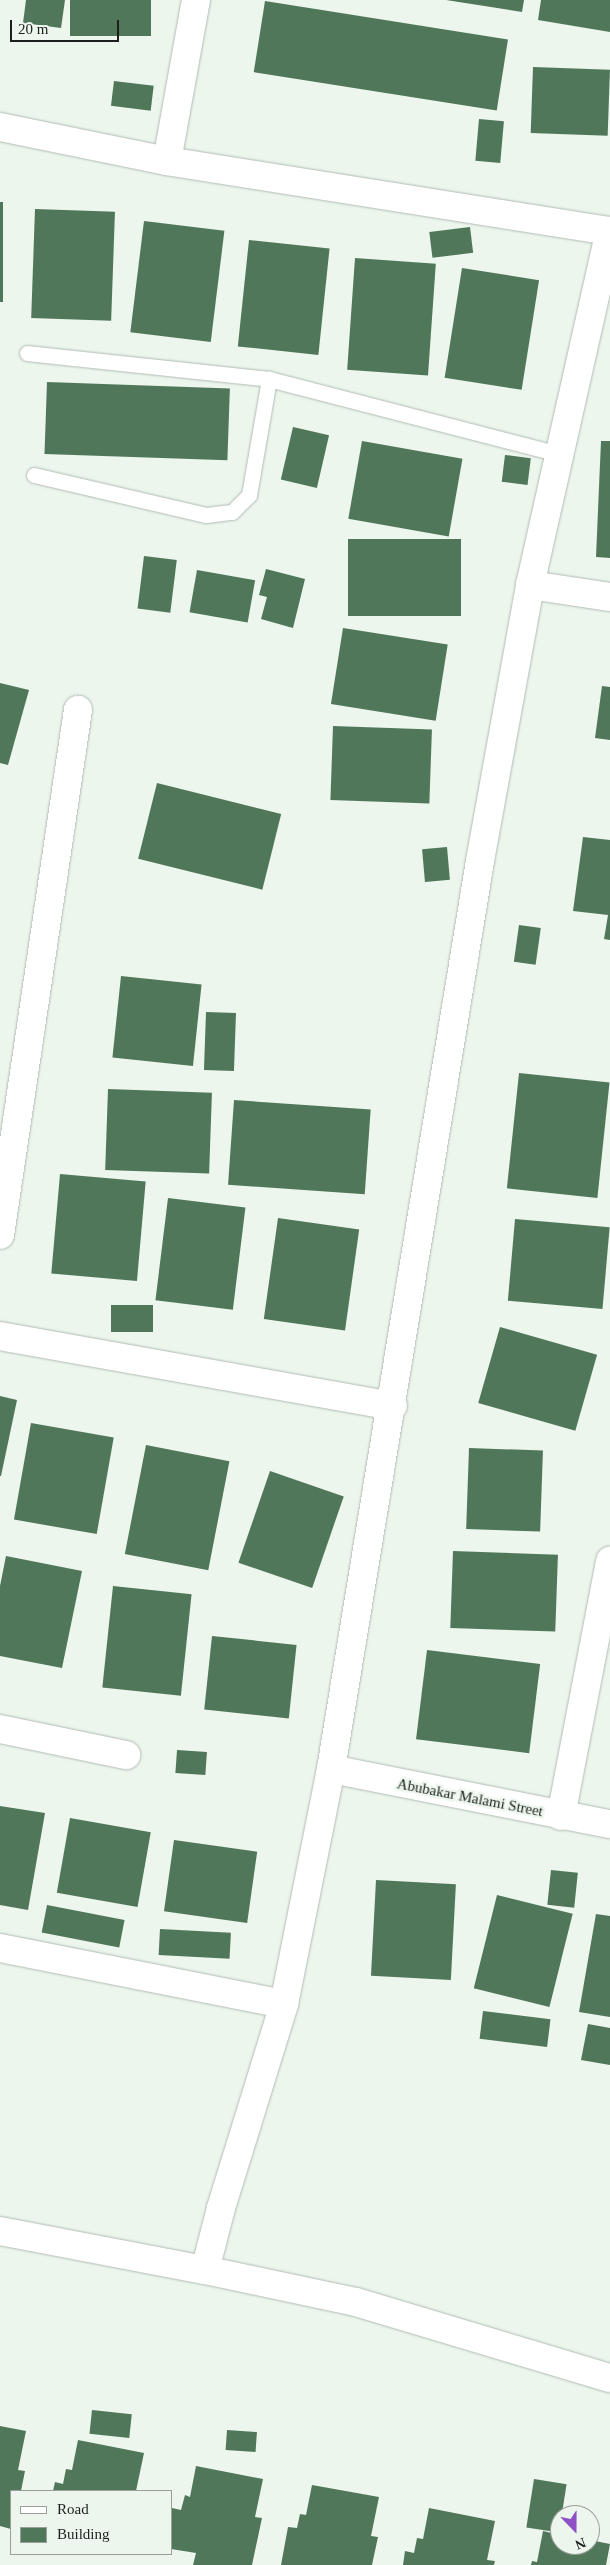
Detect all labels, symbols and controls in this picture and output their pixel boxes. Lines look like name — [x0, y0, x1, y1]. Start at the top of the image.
scale bar — [12, 10, 121, 42]
text: 20 m — [18, 21, 48, 37]
street label: Abubakar Malami Street — [396, 1775, 544, 1821]
legend — [10, 2490, 172, 2555]
text: Road — [57, 2501, 89, 2517]
north arrow — [550, 2505, 600, 2555]
text: Building — [57, 2526, 110, 2542]
text: N — [573, 2535, 588, 2552]

